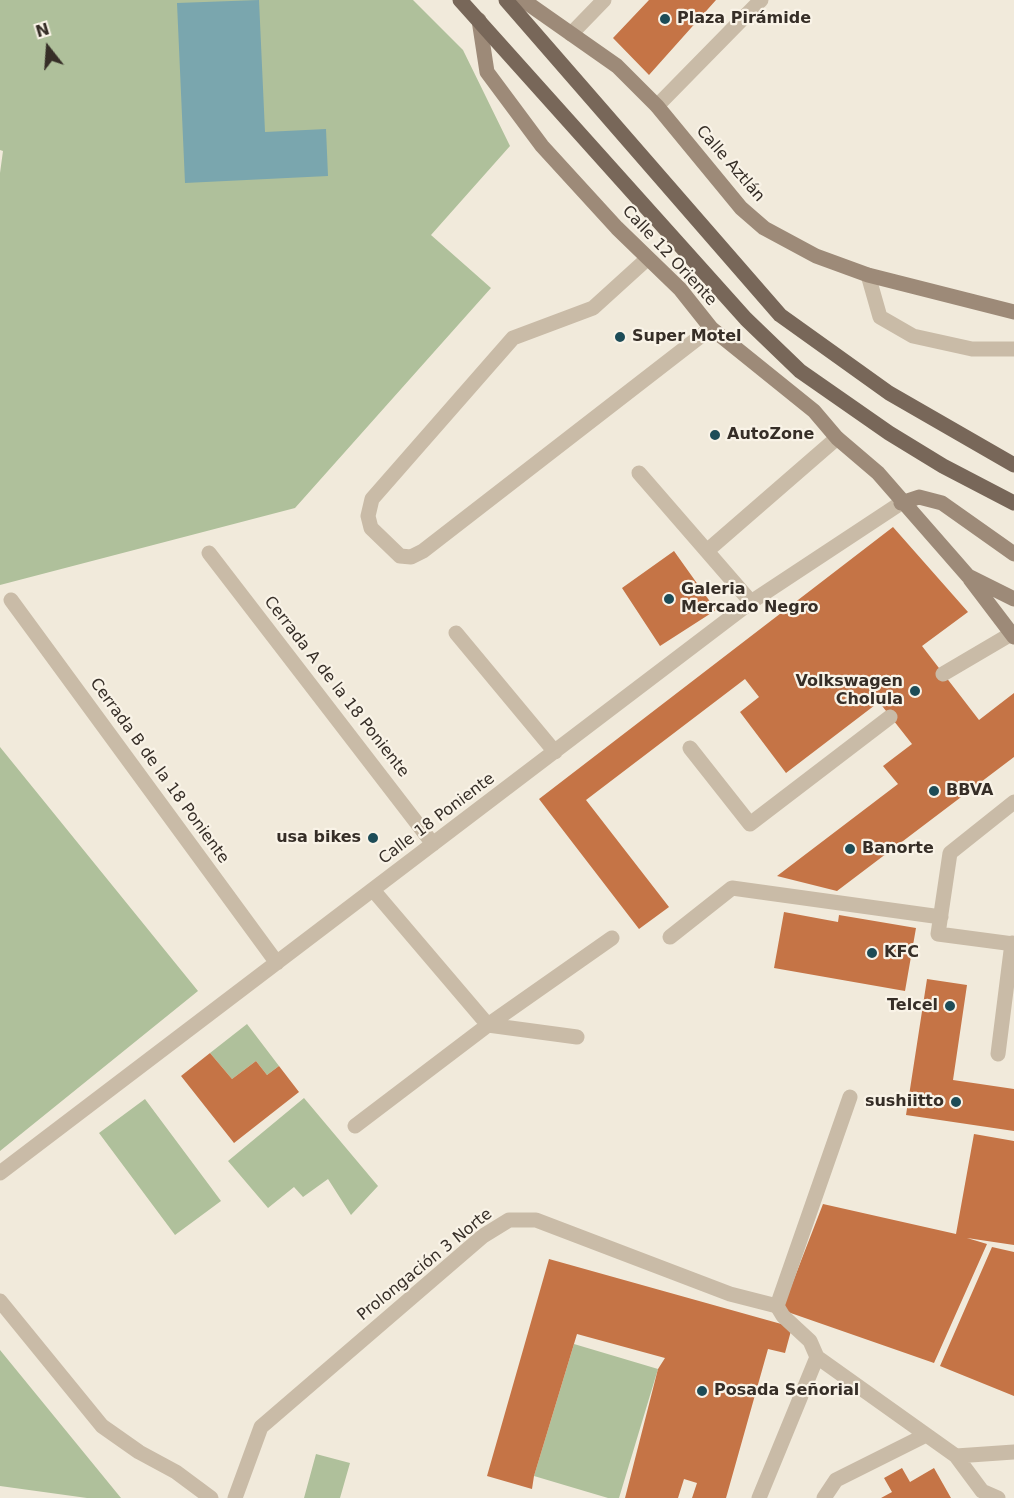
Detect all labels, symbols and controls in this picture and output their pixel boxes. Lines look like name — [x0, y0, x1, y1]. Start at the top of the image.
place label: Plaza Pirámide — [677, 9, 811, 29]
marker: Plaza Pirámide — [658, 12, 672, 26]
north arrow — [18, 18, 78, 78]
text: N — [33, 19, 52, 41]
street label: Calle Aztlán — [692, 122, 768, 206]
street label: Calle 12 Oriente — [618, 202, 720, 310]
place label: Super Motel — [632, 327, 742, 347]
marker: Super Motel — [613, 330, 627, 344]
place label: AutoZone — [727, 425, 814, 445]
marker: AutoZone — [708, 428, 722, 442]
place label: Galeria Mercado Negro — [681, 580, 819, 618]
marker: Galeria Mercado Negro — [662, 592, 676, 606]
street label: Cerrada A de la 18 Poniente — [259, 593, 413, 781]
place label: Volkswagen Cholula — [796, 672, 903, 710]
street label: Cerrada B de la 18 Poniente — [85, 675, 233, 867]
marker: Volkswagen Cholula — [908, 684, 922, 698]
street label: Calle 18 Poniente — [375, 769, 499, 869]
place label: BBVA — [946, 781, 993, 801]
marker: BBVA — [927, 784, 941, 798]
place label: usa bikes — [276, 828, 361, 848]
marker: usa bikes — [366, 831, 380, 845]
place label: Banorte — [862, 839, 934, 859]
marker: Banorte — [843, 842, 857, 856]
place label: KFC — [884, 943, 919, 963]
marker: KFC — [865, 946, 879, 960]
place label: Telcel — [887, 996, 938, 1016]
marker: Telcel — [943, 999, 957, 1013]
place label: sushiitto — [865, 1092, 944, 1112]
marker: sushiitto — [949, 1095, 963, 1109]
street label: Prolongación 3 Norte — [354, 1205, 496, 1325]
place label: Posada Señorial — [714, 1381, 859, 1401]
marker: Posada Señorial — [695, 1384, 709, 1398]

